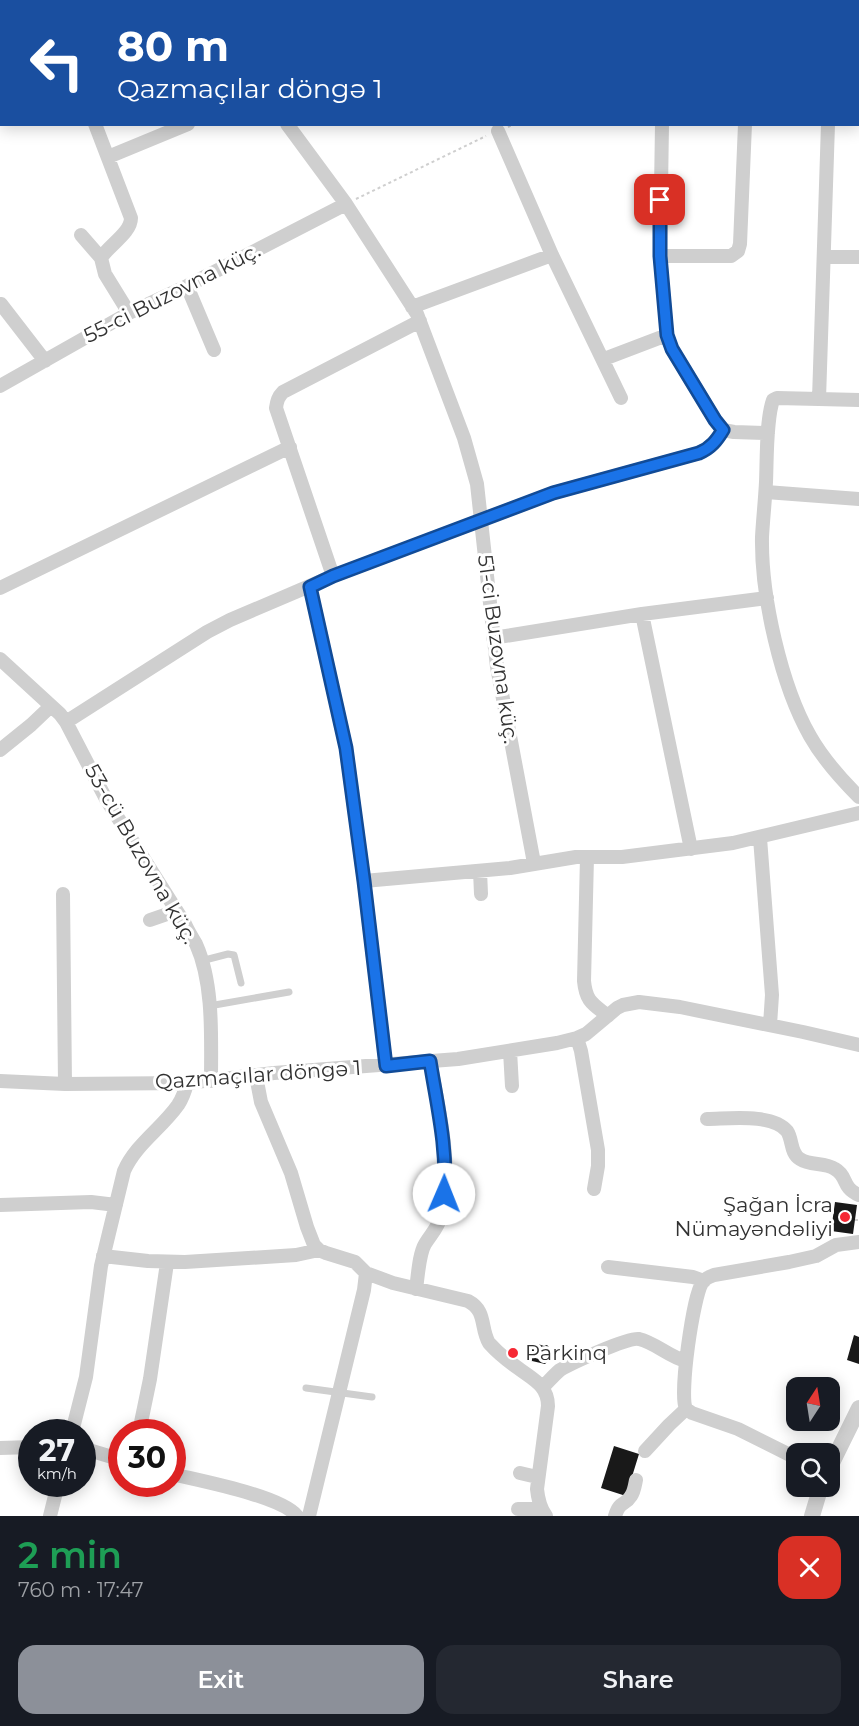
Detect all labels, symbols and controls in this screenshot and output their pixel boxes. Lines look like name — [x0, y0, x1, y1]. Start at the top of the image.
text: 80 m — [117, 20, 229, 72]
icon: left — [18, 24, 96, 102]
text: Qazmaçılar döngə 1 — [117, 72, 383, 105]
pin — [634, 174, 685, 225]
icon: arrive — [643, 183, 676, 216]
street label: 55-ci Buzovna küç. — [79, 237, 264, 348]
street label: 51-ci Buzovna küç. — [473, 553, 524, 745]
street label: 53-cü Buzovna küç. — [80, 759, 203, 948]
street label: Qazmaçılar döngə 1 — [154, 1055, 362, 1094]
position arrow — [412, 1162, 476, 1226]
place label: Şağan İcra Nümayəndəliyi — [674, 1192, 833, 1241]
marker: Şağan İcra Nümayəndəliyi — [838, 1210, 852, 1224]
place label: Parkinq — [525, 1340, 607, 1365]
marker: Parkinq — [506, 1346, 520, 1360]
north arrow — [786, 1377, 840, 1431]
map controls — [786, 1377, 840, 1497]
speed limit sign: 30 — [108, 1419, 186, 1497]
text: 27 — [39, 1432, 75, 1469]
button: search — [786, 1443, 840, 1497]
text: km/h — [37, 1464, 77, 1483]
text: 2 min — [18, 1533, 122, 1577]
button: close — [778, 1536, 841, 1599]
text: 760 m · 17:47 — [18, 1578, 144, 1602]
button: Exit — [18, 1645, 424, 1714]
button: Share — [436, 1645, 841, 1714]

